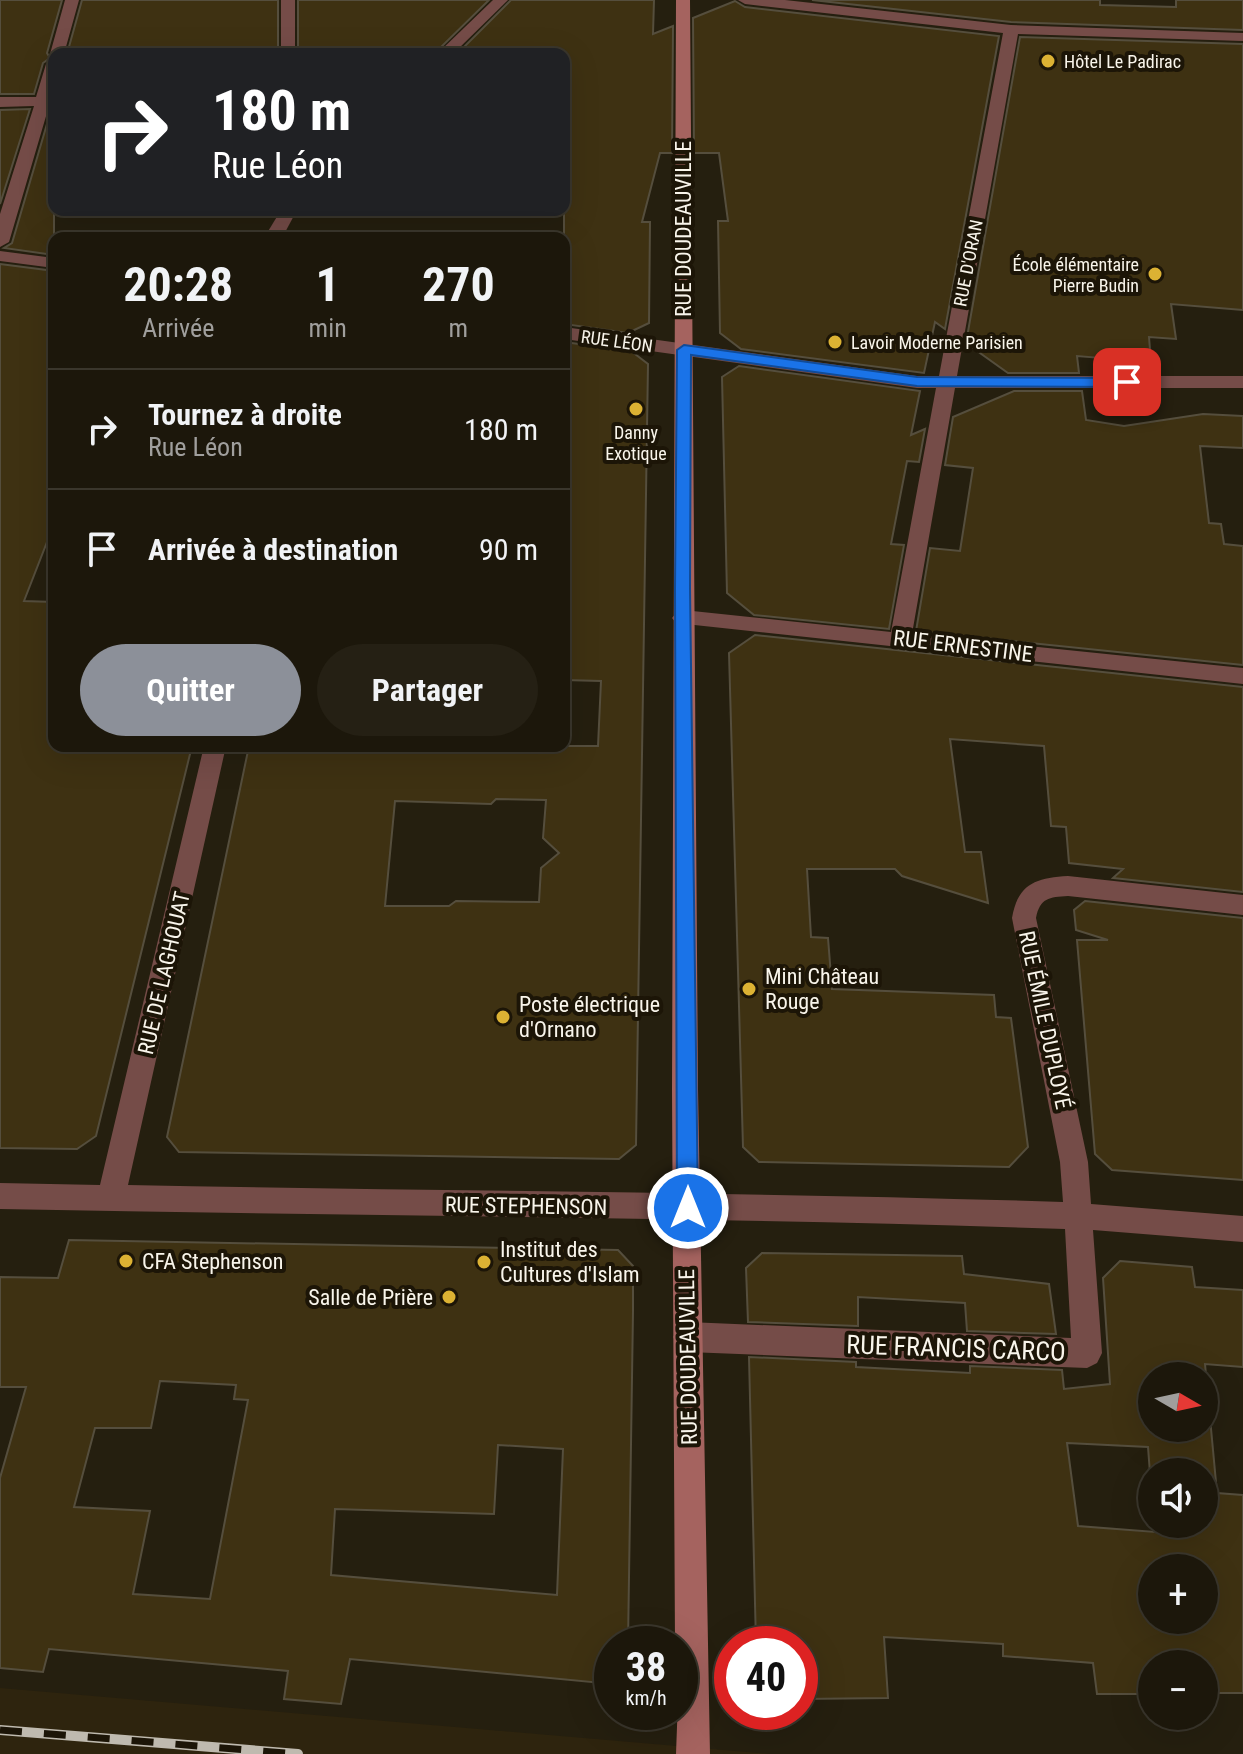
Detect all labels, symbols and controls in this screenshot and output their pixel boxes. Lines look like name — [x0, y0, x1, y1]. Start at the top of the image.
place label: Hôtel Le Padirac — [1064, 51, 1181, 72]
marker: Hôtel Le Padirac — [1039, 52, 1057, 70]
text: 180 m — [212, 78, 351, 144]
icon: right — [80, 80, 184, 184]
street label: RUE DOUDEAUVILLE — [671, 141, 696, 317]
text: Rue Léon — [212, 145, 343, 187]
street label: RUE D'ORAN — [949, 218, 987, 308]
place label: École élémentaire Pierre Budin — [1013, 254, 1139, 296]
text: 20:28 — [123, 256, 233, 313]
text: 1 — [316, 256, 340, 313]
text: 270 — [422, 256, 495, 313]
marker: École élémentaire Pierre Budin — [1146, 265, 1164, 283]
text: Arrivée — [142, 313, 214, 343]
text: min — [309, 313, 347, 343]
text: m — [449, 313, 468, 343]
street label: RUE LÉON — [580, 326, 654, 356]
place label: Lavoir Moderne Parisien — [851, 332, 1023, 353]
marker: Lavoir Moderne Parisien — [826, 333, 844, 351]
pin — [1093, 348, 1161, 416]
icon: arrive — [1105, 360, 1149, 404]
text: Tournez à droite — [148, 397, 342, 432]
marker: Danny Exotique — [627, 400, 645, 418]
icon: right — [80, 407, 124, 451]
text: 180 m — [464, 412, 538, 447]
place label: Danny Exotique — [605, 422, 667, 464]
text: Rue Léon — [148, 432, 243, 462]
icon: arrive — [80, 527, 124, 571]
text: Arrivée à destination — [148, 532, 398, 567]
text: 90 m — [479, 532, 538, 567]
street label: RUE ERNESTINE — [892, 625, 1034, 667]
button: Quitter — [80, 644, 301, 736]
button: Partager — [317, 644, 538, 736]
street label: RUE DE LAGHOUAT — [133, 889, 195, 1057]
street label: RUE ÉMILE DUPLOYÉ — [1014, 929, 1076, 1111]
place label: Mini Château Rouge — [765, 964, 879, 1014]
marker: Mini Château Rouge — [740, 980, 758, 998]
place label: Poste électrique d'Ornano — [519, 992, 660, 1042]
marker: Poste électrique d'Ornano — [494, 1008, 512, 1026]
position arrow — [646, 1166, 730, 1250]
street label: RUE STEPHENSON — [445, 1192, 607, 1220]
place label: Institut des Cultures d'Islam — [500, 1237, 640, 1287]
place label: CFA Stephenson — [142, 1249, 283, 1274]
marker: CFA Stephenson — [117, 1252, 135, 1270]
marker: Institut des Cultures d'Islam — [475, 1253, 493, 1271]
street label: RUE DOUDEAUVILLE — [674, 1269, 702, 1445]
place label: Salle de Prière — [308, 1285, 433, 1310]
marker: Salle de Prière — [440, 1288, 458, 1306]
street label: RUE FRANCIS CARCO — [846, 1329, 1066, 1367]
north arrow — [1138, 1362, 1218, 1442]
map controls — [1138, 1362, 1218, 1730]
button: sound — [1138, 1458, 1218, 1538]
button: + — [1138, 1554, 1218, 1634]
speed limit sign: 40 — [714, 1626, 818, 1730]
text: 38 — [626, 1644, 666, 1691]
button: − — [1138, 1650, 1218, 1730]
text: km/h — [625, 1686, 667, 1710]

